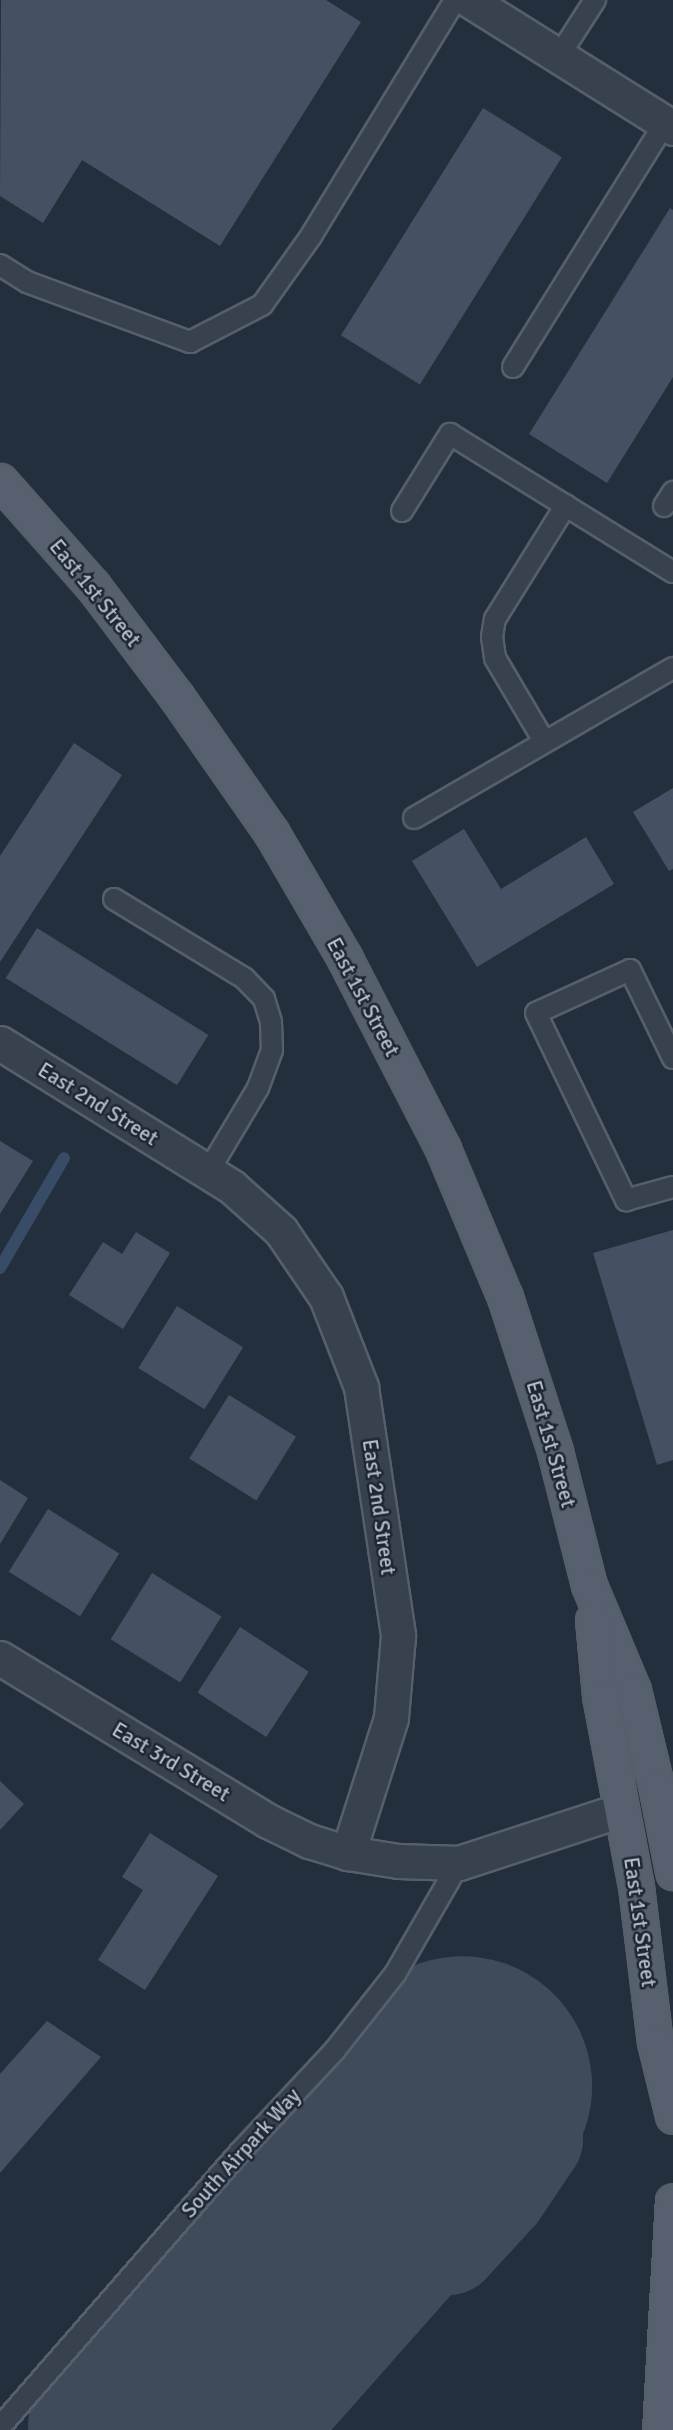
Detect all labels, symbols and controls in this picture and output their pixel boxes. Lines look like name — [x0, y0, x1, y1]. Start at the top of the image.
street label: East 1st Street — [44, 534, 146, 652]
street label: East 1st Street — [321, 933, 405, 1061]
street label: East 2nd Street — [33, 1057, 163, 1151]
street label: East 1st Street — [521, 1378, 581, 1510]
street label: East 2nd Street — [357, 1438, 401, 1576]
street label: East 3rd Street — [108, 1717, 234, 1807]
street label: East 1st Street — [618, 1856, 662, 1988]
street label: South Airpark Way — [176, 2083, 306, 2223]

